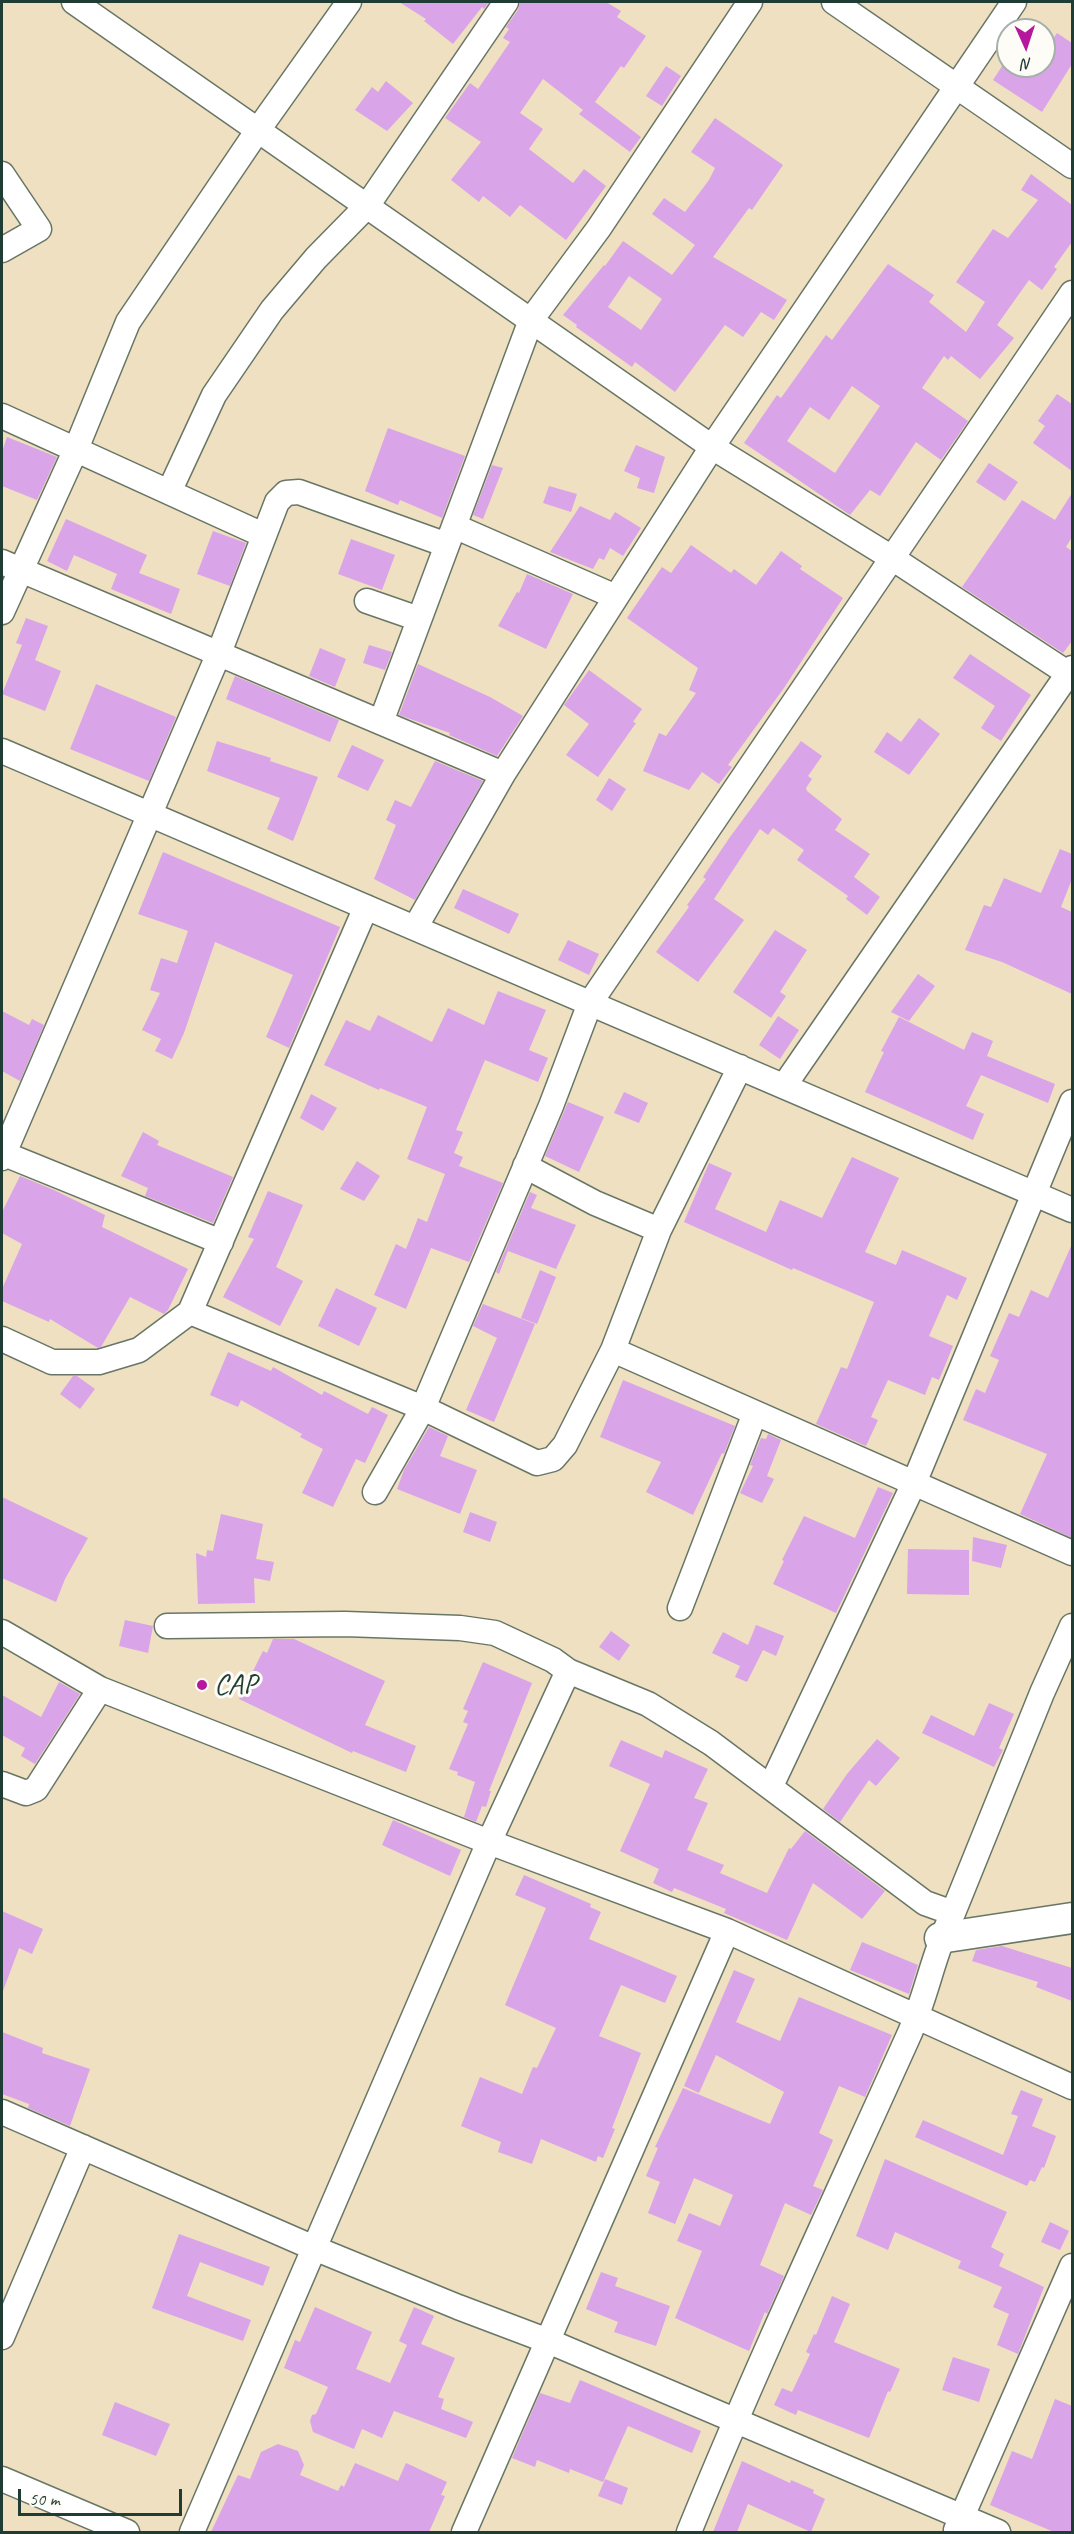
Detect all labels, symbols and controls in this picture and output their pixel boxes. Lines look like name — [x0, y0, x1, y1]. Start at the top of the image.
north arrow — [996, 18, 1056, 78]
text: N — [1021, 54, 1032, 74]
place label: CAP — [214, 1667, 257, 1703]
marker: CAP — [195, 1678, 209, 1692]
scale bar — [21, 2477, 184, 2515]
text: 50 m — [29, 2488, 60, 2510]

